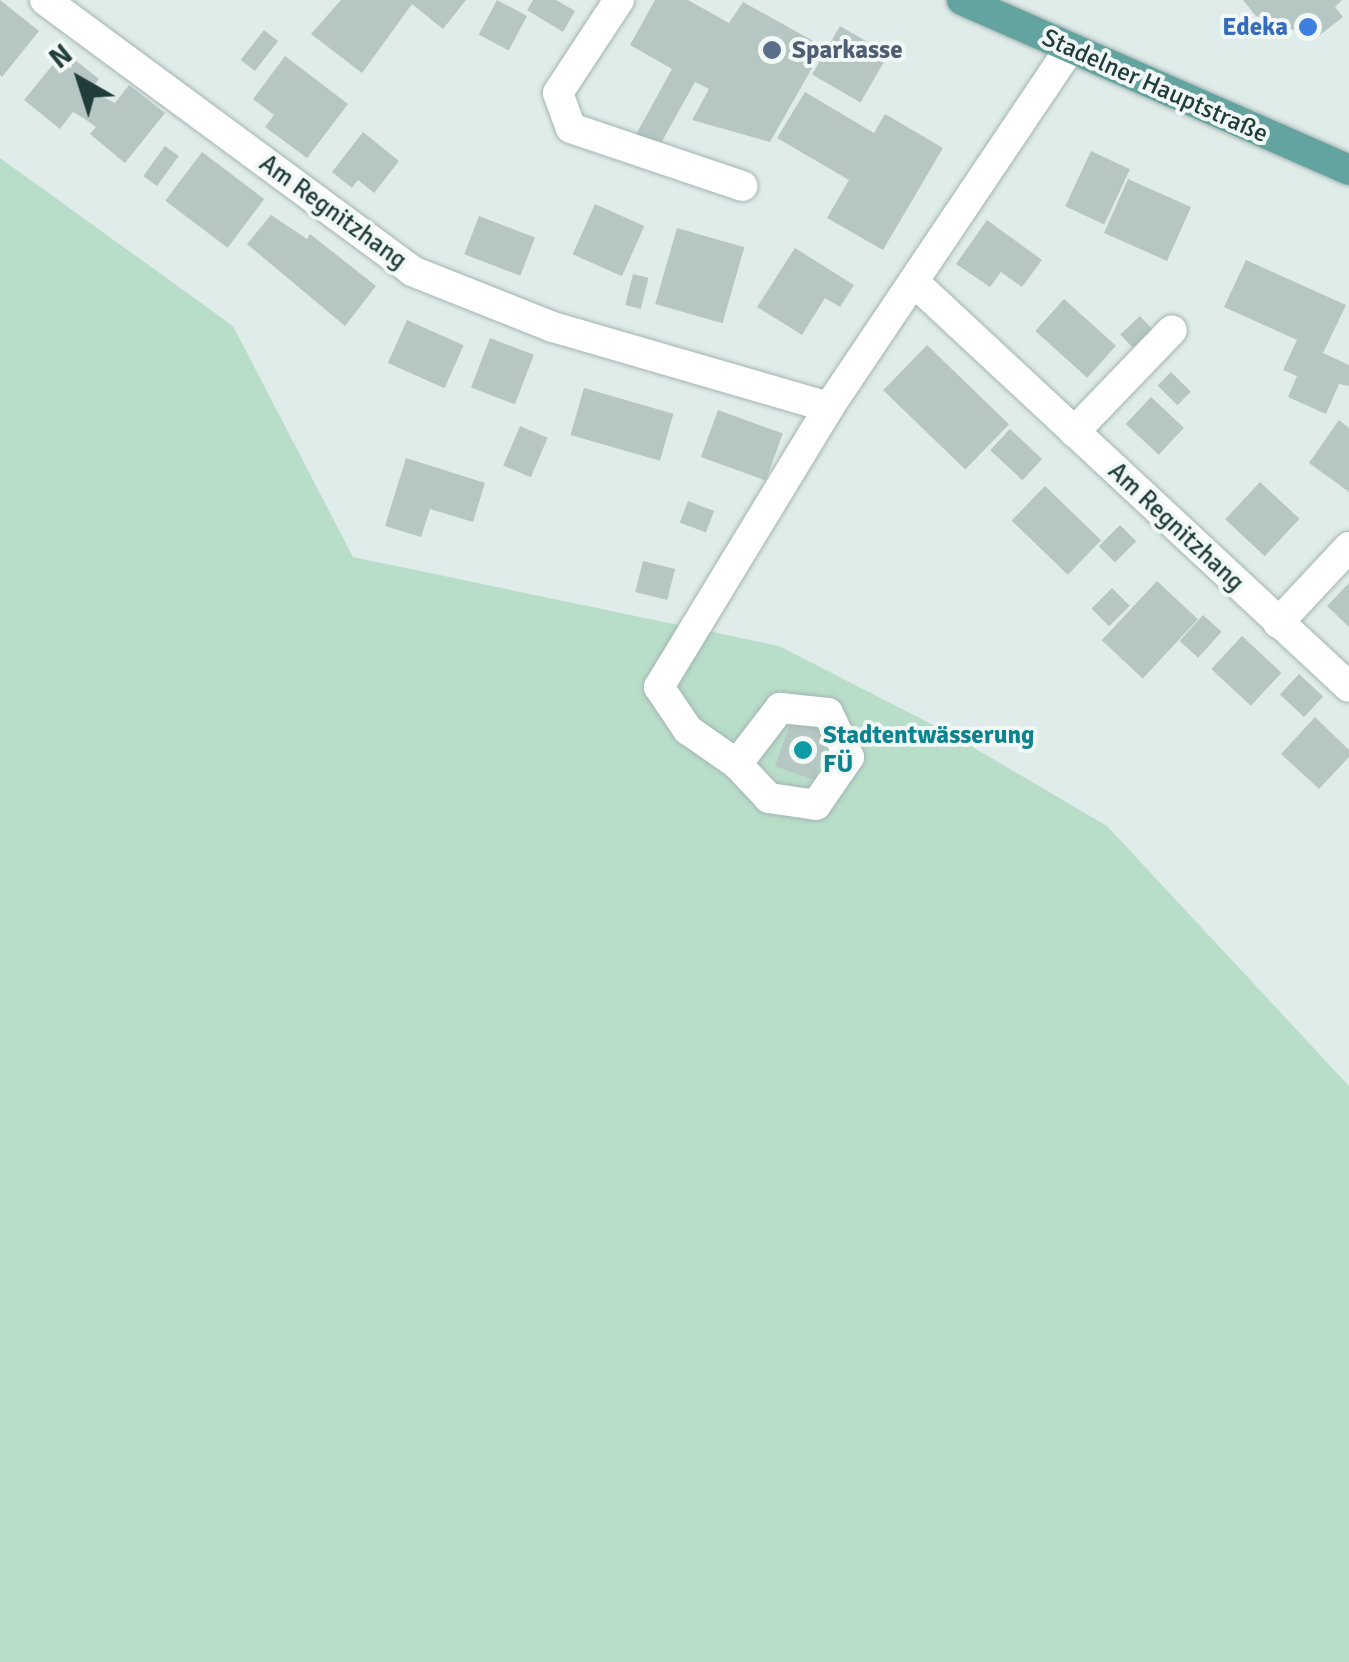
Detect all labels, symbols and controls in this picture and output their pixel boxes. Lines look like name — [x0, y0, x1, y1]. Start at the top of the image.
place label: Edeka — [1222, 12, 1288, 42]
marker: Edeka — [1297, 16, 1319, 38]
street label: Stadelner Hauptstraße — [1037, 23, 1273, 149]
north arrow — [30, 30, 130, 130]
place label: Sparkasse — [792, 35, 903, 65]
text: N — [43, 37, 79, 76]
marker: Sparkasse — [761, 39, 783, 61]
street label: Am Regnitzhang — [253, 148, 413, 276]
street label: Am Regnitzhang — [1102, 456, 1250, 598]
place label: Stadtentwässerung FÜ — [823, 721, 1034, 780]
marker: Stadtentwässerung FÜ — [792, 739, 814, 761]

